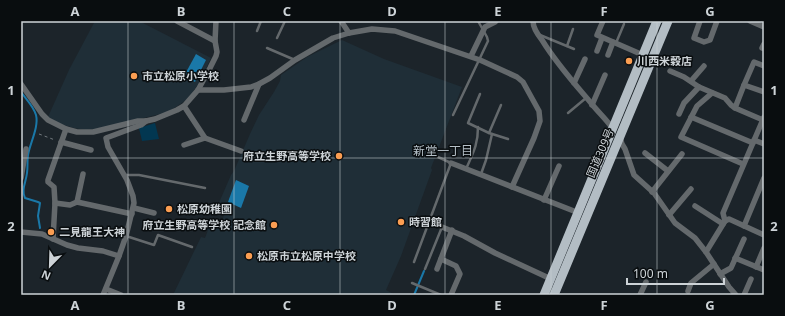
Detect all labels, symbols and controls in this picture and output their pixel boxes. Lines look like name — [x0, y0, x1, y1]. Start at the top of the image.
text: A — [71, 2, 80, 20]
text: B — [177, 2, 185, 20]
text: C — [283, 2, 291, 20]
text: D — [387, 2, 397, 20]
text: E — [494, 2, 502, 20]
text: F — [600, 2, 608, 20]
text: G — [705, 2, 715, 20]
place label: 川西米穀店 — [637, 53, 692, 68]
marker: 川西米穀店 — [624, 56, 634, 66]
place label: 市立松原小学校 — [142, 68, 219, 83]
marker: 市立松原小学校 — [129, 71, 139, 81]
text: 1 — [7, 81, 15, 99]
text: 1 — [770, 81, 778, 99]
street label: 国道309号 — [582, 126, 617, 180]
district label: 新堂一丁目 — [413, 142, 473, 159]
place label: 府立生野高等学校 — [243, 148, 331, 163]
marker: 府立生野高等学校 — [334, 151, 344, 161]
place label: 松原幼稚園 — [177, 201, 232, 216]
marker: 松原幼稚園 — [164, 204, 174, 214]
place label: 時習館 — [409, 214, 442, 229]
text: 2 — [7, 217, 15, 235]
place label: 府立生野高等学校 記念館 — [142, 217, 266, 232]
marker: 時習館 — [396, 217, 406, 227]
text: 2 — [770, 217, 778, 235]
marker: 府立生野高等学校 記念館 — [269, 220, 279, 230]
place label: 二見龍王大神 — [59, 224, 125, 239]
marker: 二見龍王大神 — [46, 227, 56, 237]
north arrow — [30, 246, 70, 286]
place label: 松原市立松原中学校 — [257, 248, 356, 263]
marker: 松原市立松原中学校 — [244, 251, 254, 261]
scale bar — [627, 260, 724, 286]
text: 100 m — [633, 265, 668, 282]
text: N — [39, 267, 53, 284]
text: A — [71, 296, 80, 314]
text: B — [177, 296, 185, 314]
text: C — [283, 296, 291, 314]
text: D — [387, 296, 397, 314]
text: E — [494, 296, 502, 314]
text: F — [600, 296, 608, 314]
text: G — [705, 296, 715, 314]

